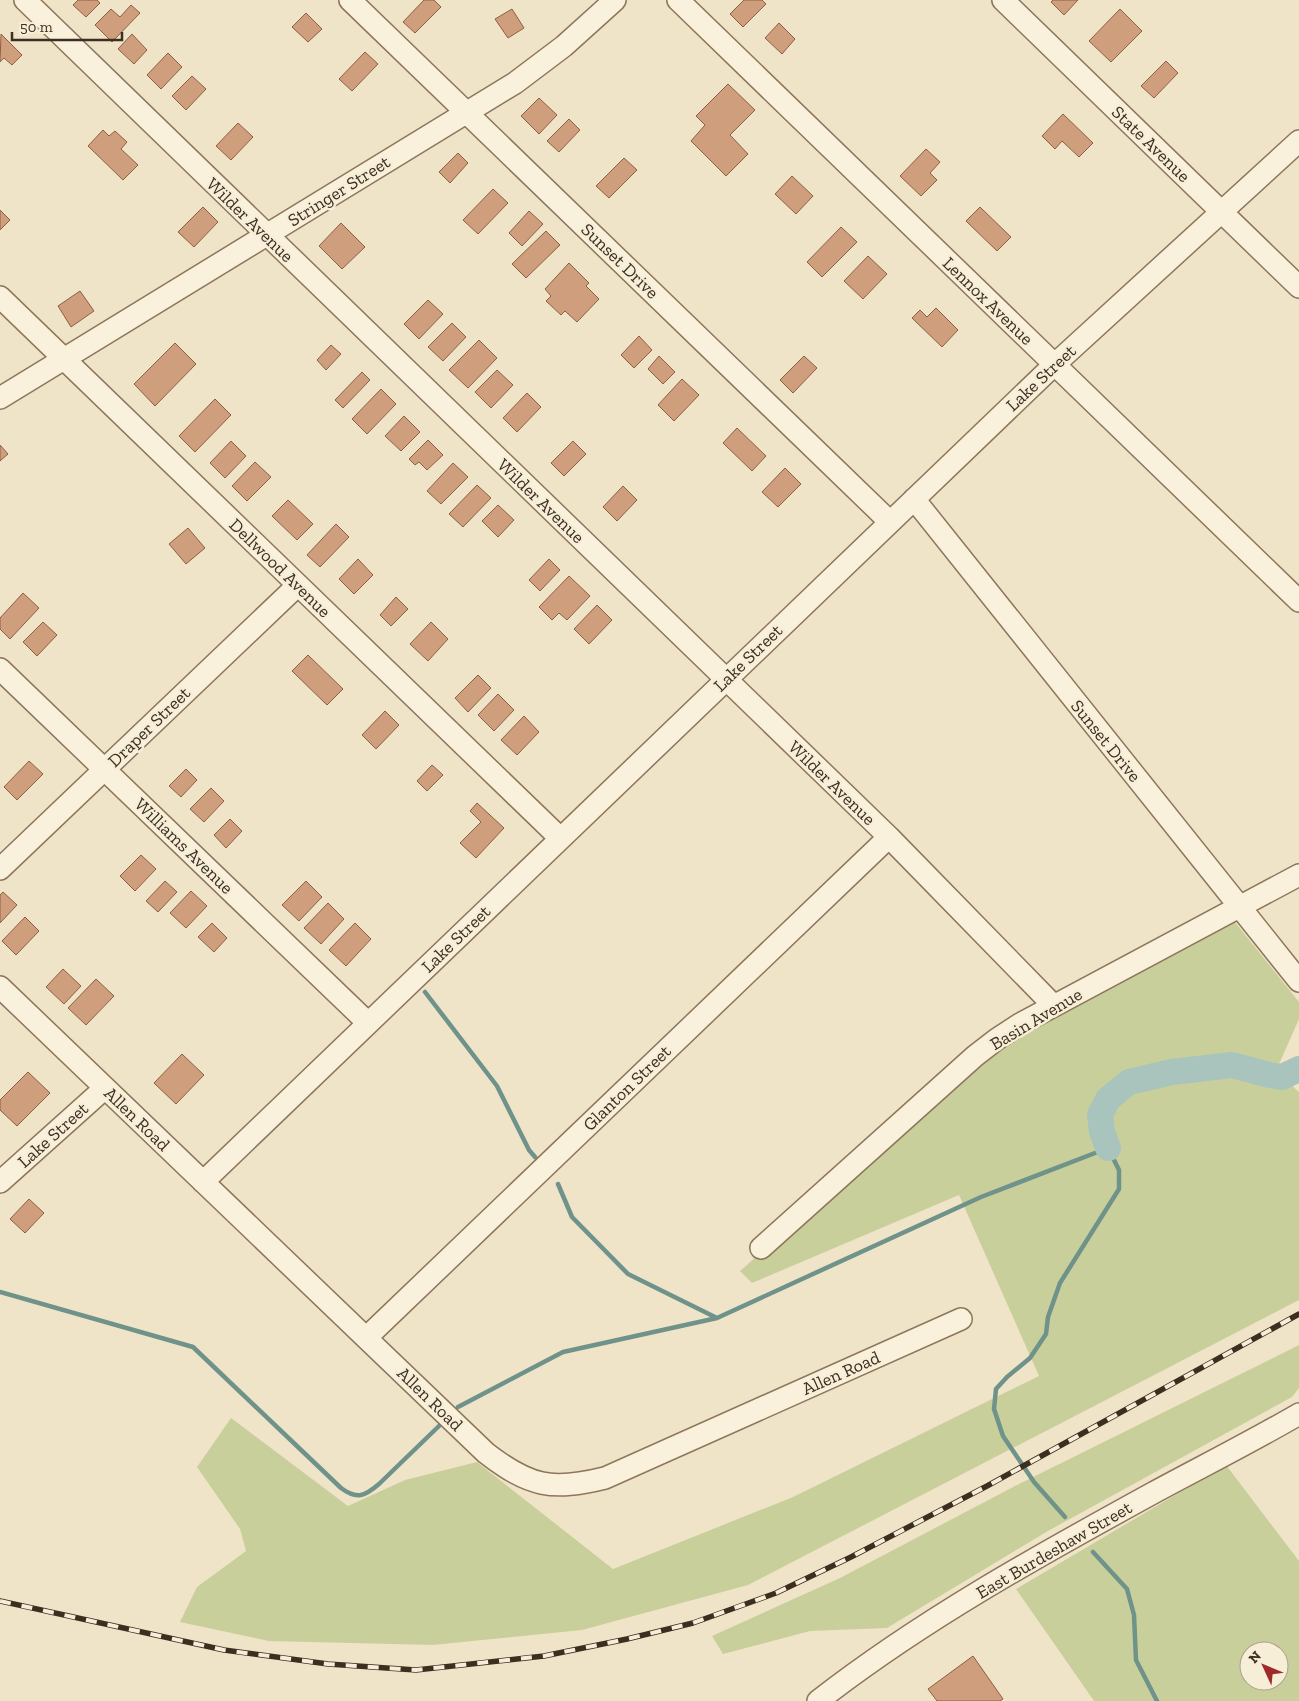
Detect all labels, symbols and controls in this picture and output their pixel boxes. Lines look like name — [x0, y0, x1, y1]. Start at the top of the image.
scale bar — [12, 10, 122, 42]
text: 50 m — [20, 18, 53, 36]
street label: State Avenue — [1107, 101, 1195, 187]
street label: Stringer Street — [284, 151, 394, 231]
street label: Wilder Avenue — [202, 173, 298, 267]
street label: Sunset Drive — [577, 219, 663, 303]
street label: Lennox Avenue — [938, 252, 1038, 350]
street label: Lake Street — [1001, 340, 1081, 416]
street label: Wilder Avenue — [493, 454, 589, 548]
street label: Dellwood Avenue — [225, 514, 335, 622]
street label: Lake Street — [709, 619, 787, 696]
street label: Draper Street — [103, 682, 195, 772]
street label: Sunset Drive — [1066, 695, 1146, 787]
street label: Wilder Avenue — [784, 736, 880, 830]
street label: Williams Avenue — [130, 793, 238, 899]
street label: Lake Street — [417, 900, 495, 977]
street label: Basin Avenue — [986, 983, 1086, 1055]
street label: Glanton Street — [578, 1040, 676, 1136]
street label: Allen Road — [100, 1082, 175, 1156]
street label: Lake Street — [13, 1097, 93, 1172]
street label: Allen Road — [799, 1346, 883, 1400]
street label: Allen Road — [393, 1362, 468, 1436]
street label: East Burdeshaw Street — [972, 1496, 1136, 1604]
north arrow — [1239, 1641, 1289, 1691]
text: N — [1245, 1647, 1265, 1667]

